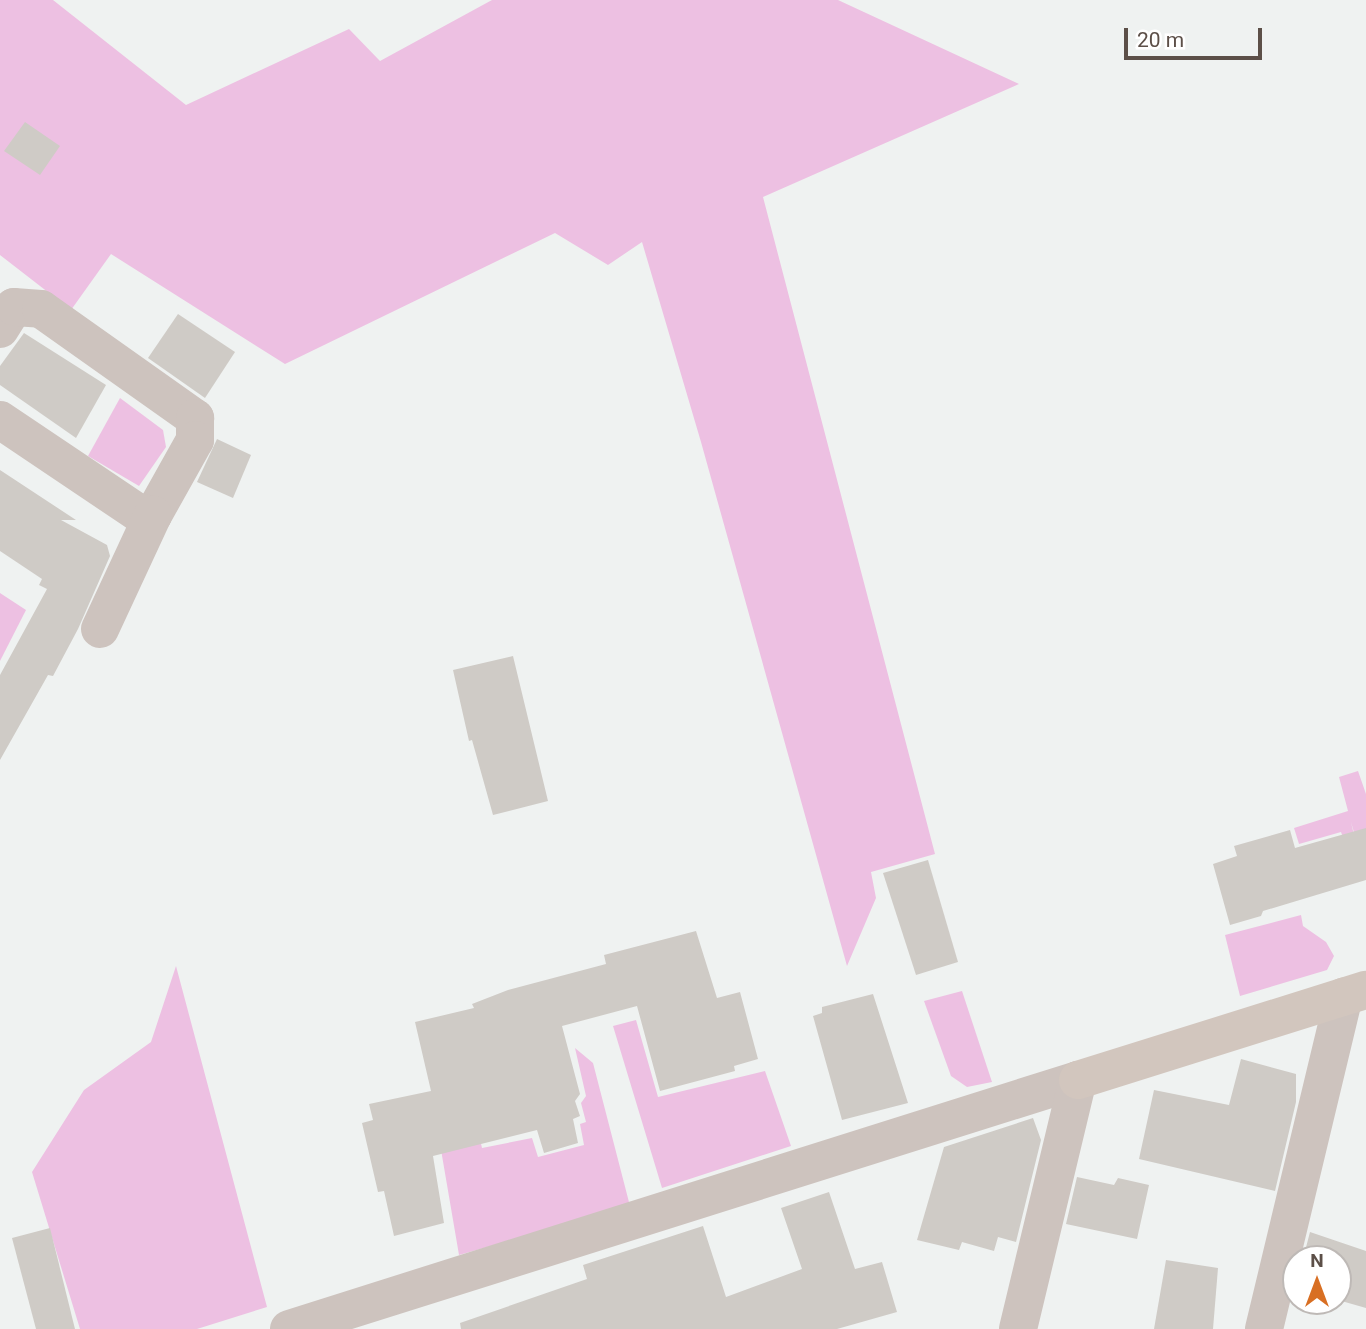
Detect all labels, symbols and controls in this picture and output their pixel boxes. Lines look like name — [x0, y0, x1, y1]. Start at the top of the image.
scale bar — [1128, 14, 1266, 58]
text: 20 m — [1137, 28, 1184, 52]
north arrow — [1282, 1245, 1352, 1315]
text: N — [1310, 1249, 1324, 1272]

